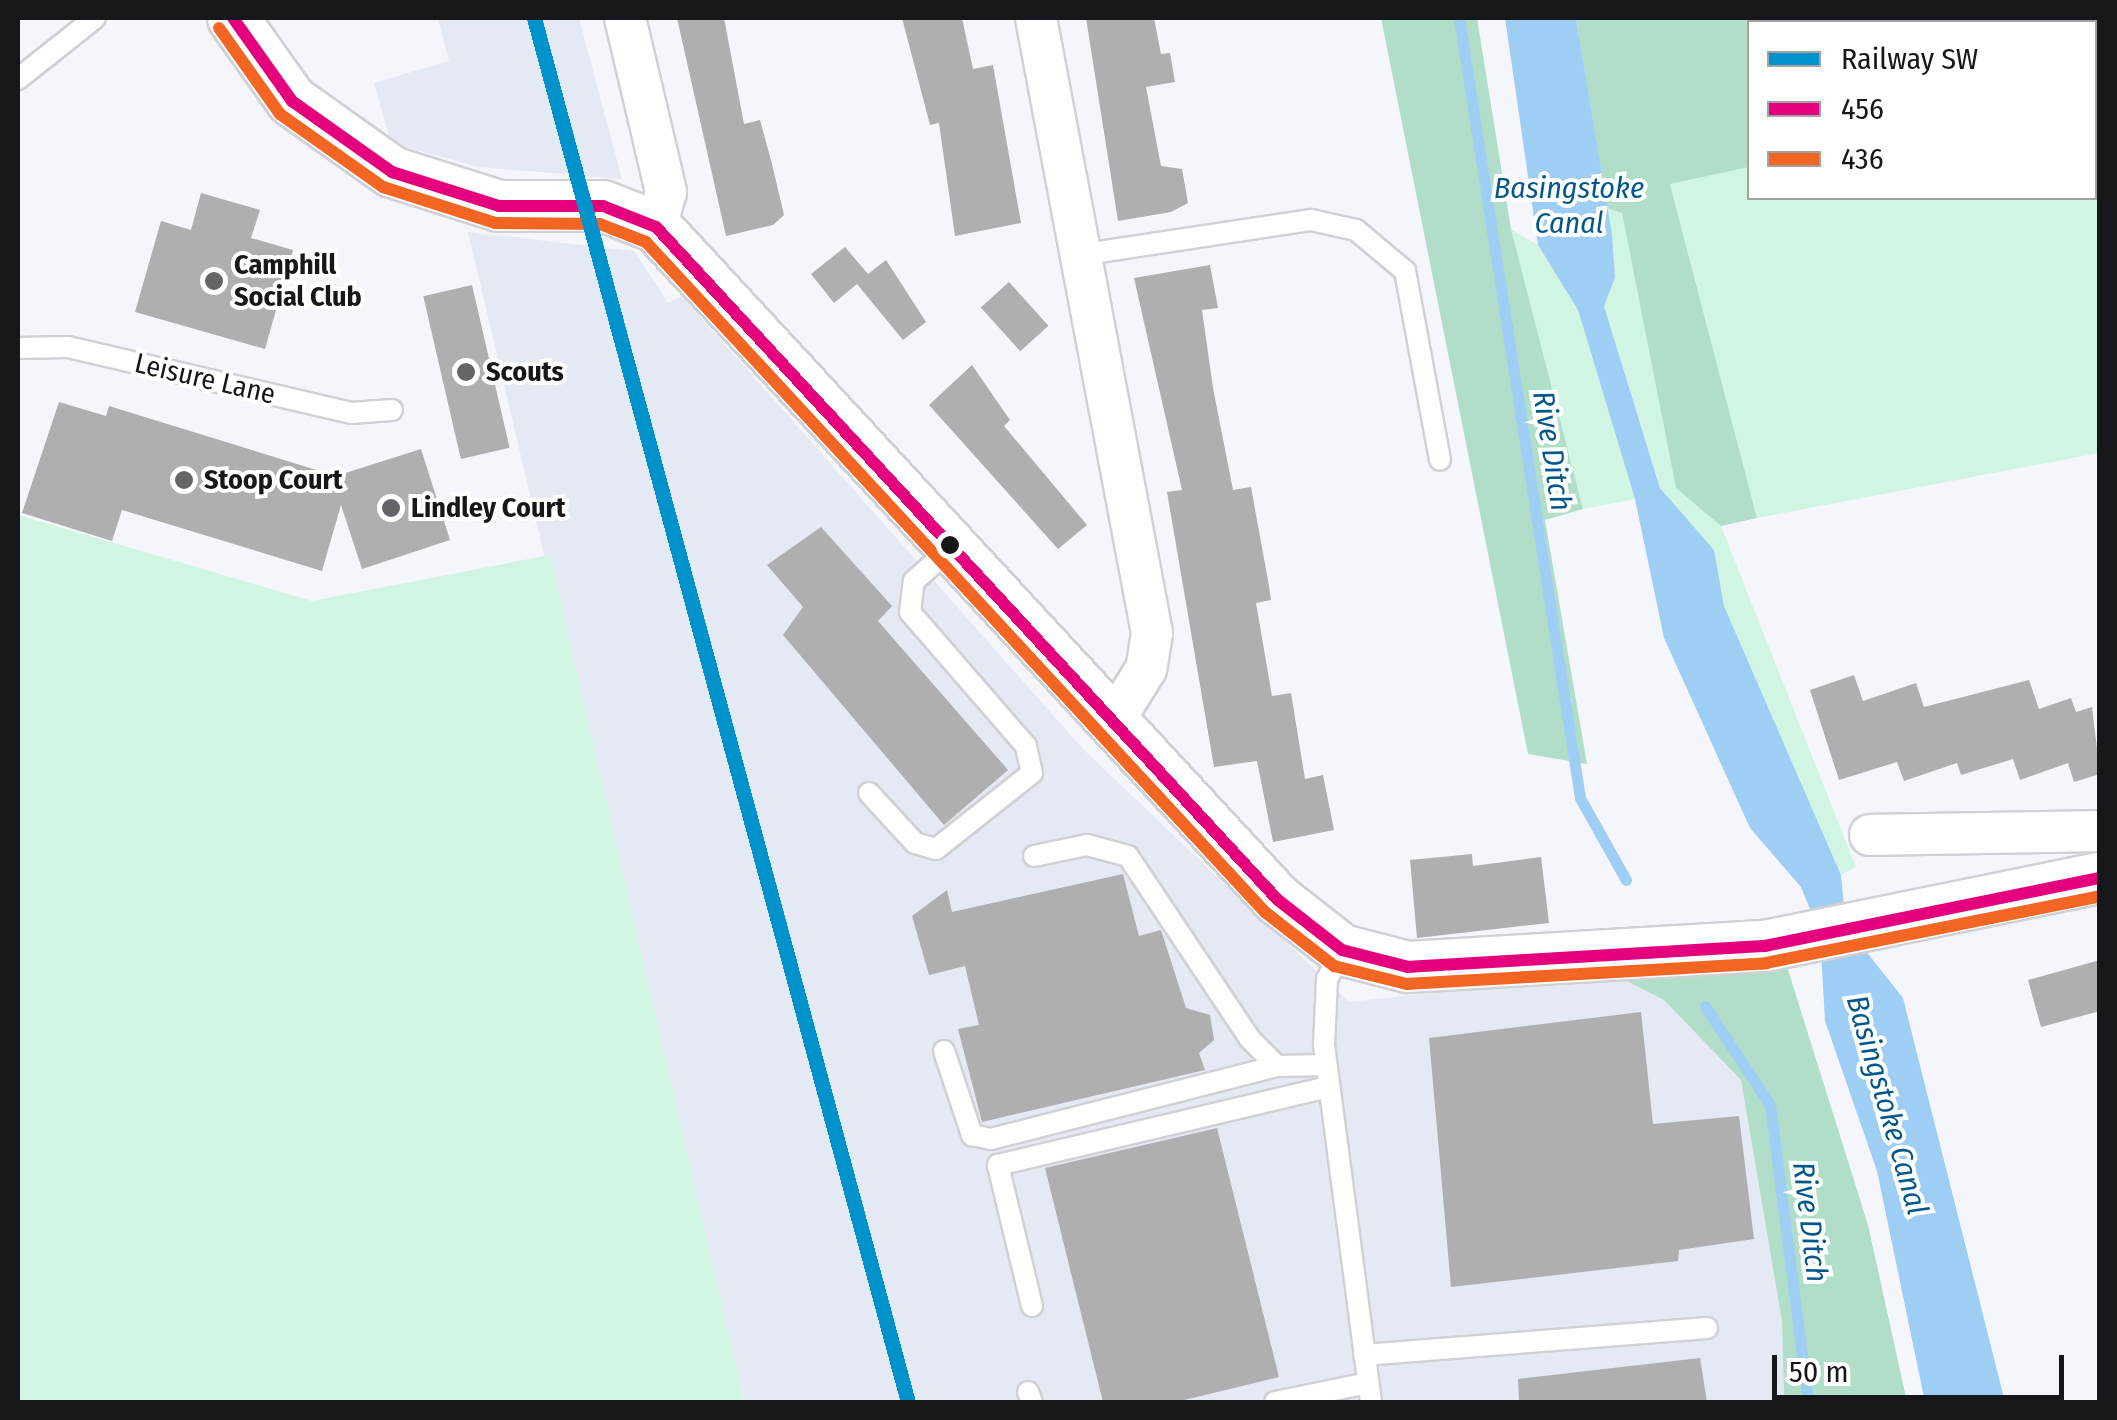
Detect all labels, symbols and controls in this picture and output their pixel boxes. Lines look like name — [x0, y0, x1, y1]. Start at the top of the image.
legend — [1747, 20, 2097, 200]
text: Railway SW — [1841, 41, 1978, 77]
text: 456 — [1841, 91, 1884, 127]
text: 436 — [1841, 141, 1884, 177]
water label: Basingstoke Canal — [1494, 170, 1644, 240]
place label: Camphill Social Club — [234, 248, 362, 314]
marker: Camphill Social Club — [203, 270, 225, 292]
street label: Leisure Lane — [131, 347, 279, 411]
place label: Scouts — [486, 355, 564, 389]
marker: Scouts — [455, 361, 477, 383]
water label: Rive Ditch — [1525, 388, 1579, 514]
place label: Stoop Court — [204, 463, 343, 497]
marker: Stoop Court — [173, 469, 195, 491]
place label: Lindley Court — [411, 491, 566, 525]
marker: Lindley Court — [380, 497, 402, 519]
unlabelled marker — [940, 535, 960, 555]
water label: Basingstoke Canal — [1838, 991, 1936, 1219]
water label: Rive Ditch — [1785, 1160, 1835, 1284]
scale bar — [1777, 1335, 2070, 1397]
text: 50 m — [1789, 1354, 1849, 1390]

